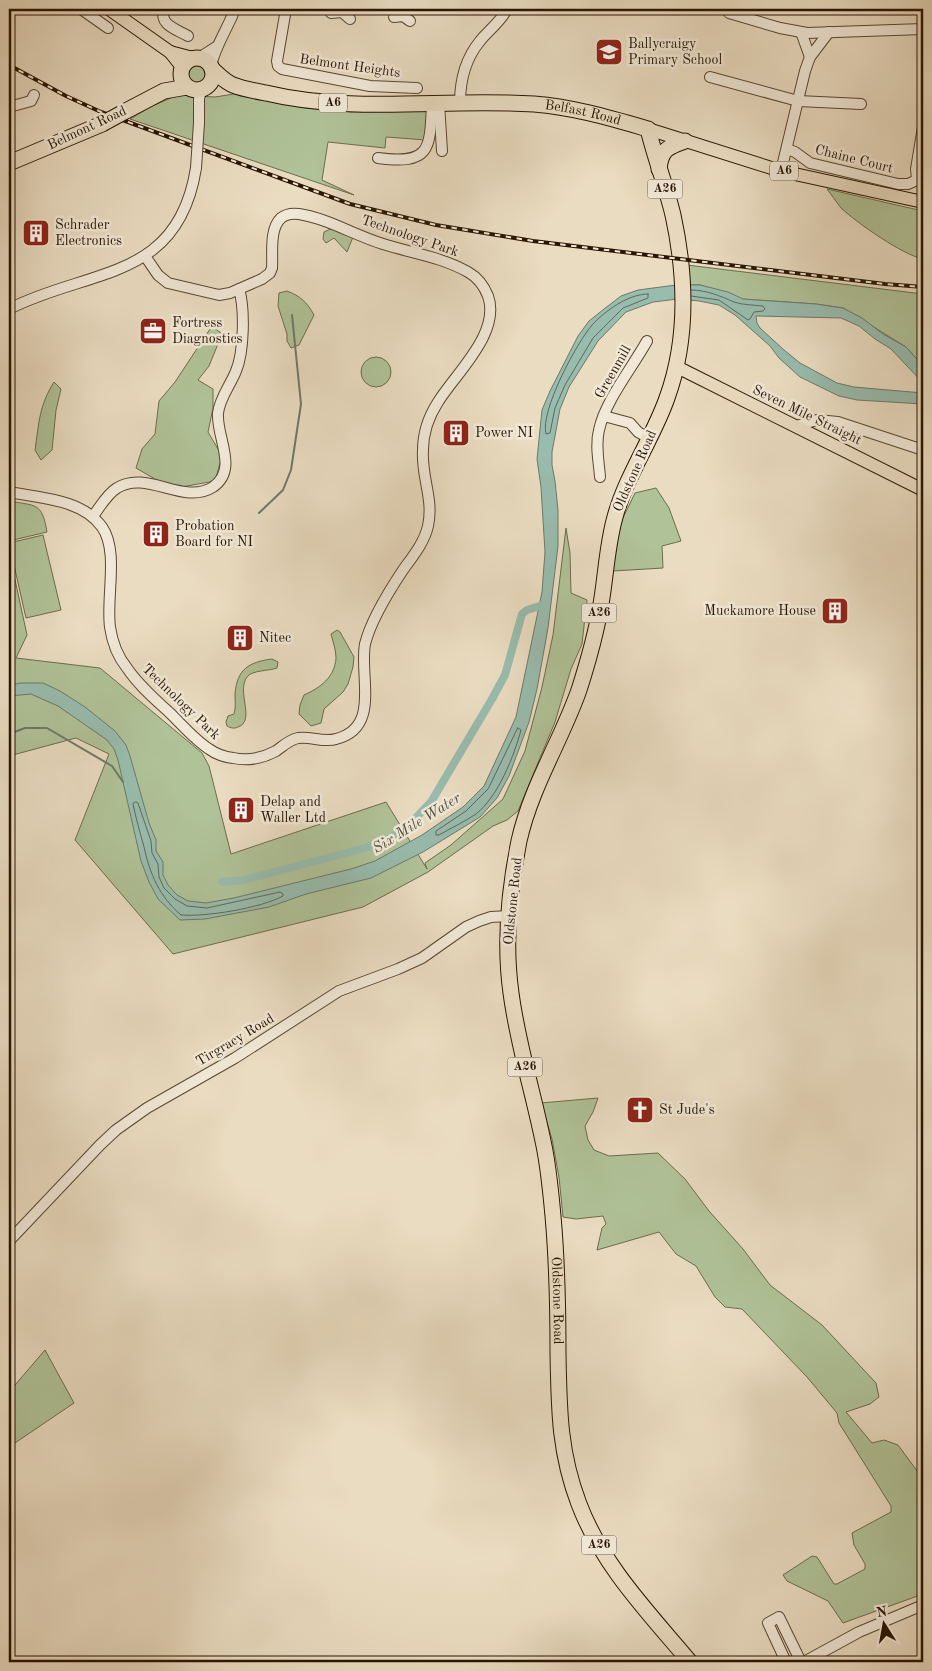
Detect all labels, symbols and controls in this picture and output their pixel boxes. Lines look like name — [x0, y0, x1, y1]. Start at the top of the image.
school or university icon: Ballycraigy Primary School — [594, 37, 624, 67]
place label: Ballycraigy Primary School — [628, 37, 722, 67]
street label: Belmont Heights — [299, 52, 401, 80]
road number: A6 — [319, 94, 347, 112]
street label: Belfast Road — [544, 98, 622, 128]
street label: Belmont Road — [45, 104, 129, 152]
street label: Chaine Court — [813, 143, 895, 175]
road number: A6 — [770, 162, 798, 180]
road number: A26 — [648, 180, 682, 198]
street label: Technology Park — [359, 213, 461, 259]
building icon: Schrader Electronics — [21, 218, 51, 248]
place label: Schrader Electronics — [55, 218, 122, 248]
office icon: Fortress Diagnostics — [138, 316, 168, 346]
place label: Fortress Diagnostics — [172, 316, 243, 346]
street label: Greenmill — [592, 343, 634, 401]
street label: Seven Mile Straight — [750, 383, 864, 448]
building icon: Power NI — [441, 418, 471, 448]
place label: Power NI — [475, 426, 533, 440]
street label: Oldstone Road — [611, 428, 659, 514]
building icon: Probation Board for NI — [141, 519, 171, 549]
place label: Probation Board for NI — [175, 519, 253, 549]
building icon: Muckamore House — [820, 596, 850, 626]
road number: A26 — [582, 604, 616, 622]
place label: Muckamore House — [704, 604, 816, 618]
building icon: Nitec — [225, 623, 255, 653]
place label: Nitec — [259, 631, 291, 645]
street label: Technology Park — [139, 661, 223, 743]
water label: Six Mile Water — [370, 791, 464, 857]
building icon: Delap and Waller Ltd — [226, 795, 256, 825]
place label: Delap and Waller Ltd — [260, 795, 326, 825]
street label: Oldstone Road — [501, 857, 525, 945]
street label: Tirgracy Road — [194, 1011, 276, 1069]
road number: A26 — [508, 1058, 542, 1076]
church icon: St Jude's — [625, 1095, 655, 1125]
place label: St Jude's — [659, 1103, 715, 1117]
street label: Oldstone Road — [549, 1256, 565, 1345]
road number: A26 — [582, 1536, 616, 1554]
north arrow — [860, 1598, 910, 1648]
text: N — [875, 1604, 889, 1620]

